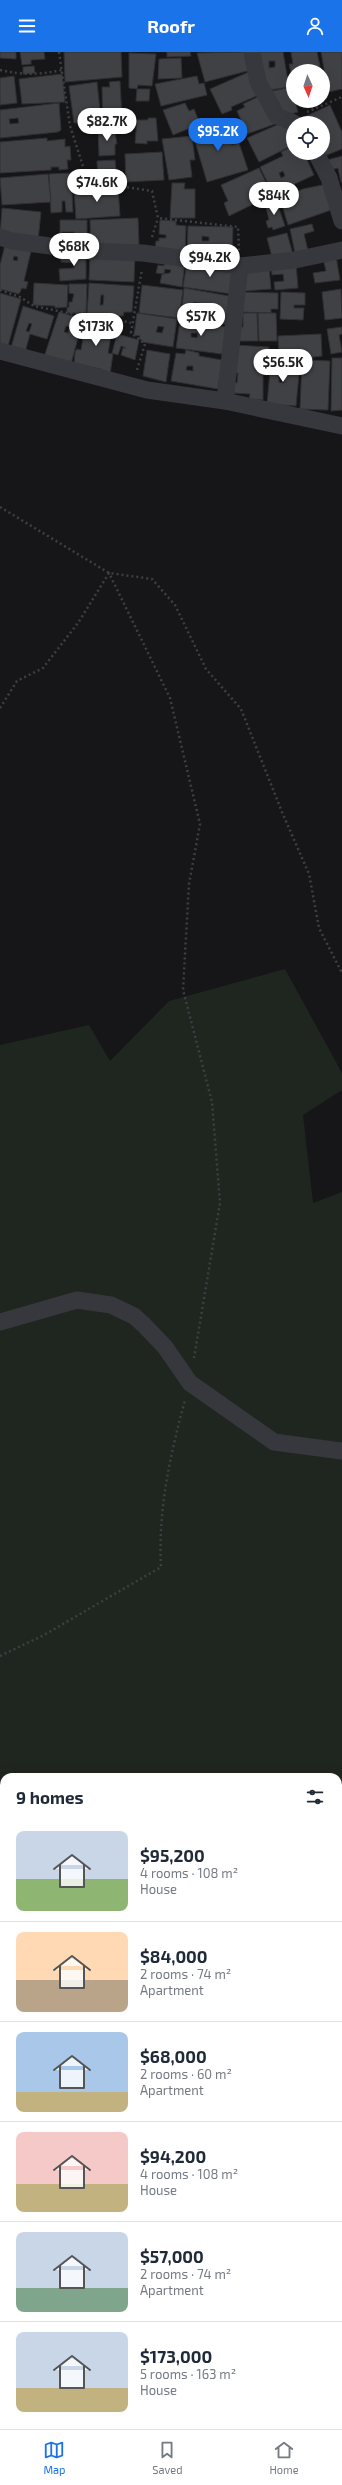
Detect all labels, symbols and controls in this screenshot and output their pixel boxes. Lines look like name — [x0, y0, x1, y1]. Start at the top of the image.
icon: menu — [16, 15, 38, 37]
text: Roofr — [147, 15, 195, 37]
icon: person — [304, 15, 326, 37]
north arrow — [286, 64, 330, 108]
map controls — [286, 64, 330, 160]
pin: $82.7K — [74, 108, 140, 142]
text: $82.7K — [86, 113, 128, 129]
button: locate — [286, 116, 330, 160]
pin: $95.2K — [185, 118, 251, 152]
text: $95.2K — [197, 123, 239, 139]
pin: $74.6K — [64, 169, 130, 203]
text: $74.6K — [76, 174, 118, 190]
pin: $84K — [250, 182, 298, 216]
text: $84K — [258, 187, 290, 203]
pin: $68K — [50, 233, 98, 267]
text: $68K — [58, 238, 90, 254]
pin: $94.2K — [177, 244, 243, 278]
text: $94.2K — [189, 249, 231, 265]
pin: $57K — [177, 303, 225, 337]
text: $57K — [186, 308, 216, 324]
pin: $173K — [68, 313, 124, 347]
text: $173K — [78, 318, 114, 334]
pin: $56.5K — [250, 349, 316, 383]
text: $56.5K — [263, 354, 303, 370]
icon: filters — [304, 1786, 326, 1808]
text: 9 homes — [16, 1787, 84, 1807]
text: $95,200 — [140, 1845, 205, 1865]
icon: home — [48, 1847, 96, 1895]
text: 4 rooms · 108 m² — [140, 1865, 238, 1881]
text: House — [140, 1881, 177, 1897]
text: $84,000 — [140, 1946, 208, 1966]
icon: home — [48, 1948, 96, 1996]
text: 2 rooms · 74 m² — [140, 1966, 231, 1982]
text: Apartment — [140, 1982, 204, 1998]
text: $68,000 — [140, 2046, 207, 2066]
icon: home — [48, 2048, 96, 2096]
text: 2 rooms · 60 m² — [140, 2066, 232, 2082]
text: Apartment — [140, 2082, 204, 2098]
text: $94,200 — [140, 2146, 206, 2166]
icon: home — [48, 2148, 96, 2196]
text: 4 rooms · 108 m² — [140, 2166, 238, 2182]
text: House — [140, 2182, 177, 2198]
text: $57,000 — [140, 2246, 204, 2266]
icon: home — [48, 2248, 96, 2296]
text: 2 rooms · 74 m² — [140, 2266, 231, 2282]
text: Apartment — [140, 2282, 204, 2298]
text: $173,000 — [140, 2346, 212, 2366]
icon: home — [48, 2348, 96, 2396]
text: 5 rooms · 163 m² — [140, 2366, 236, 2382]
text: House — [140, 2382, 177, 2398]
tab: Map — [43, 2439, 66, 2476]
tab: Saved — [152, 2439, 183, 2476]
tab: Home — [269, 2439, 299, 2476]

